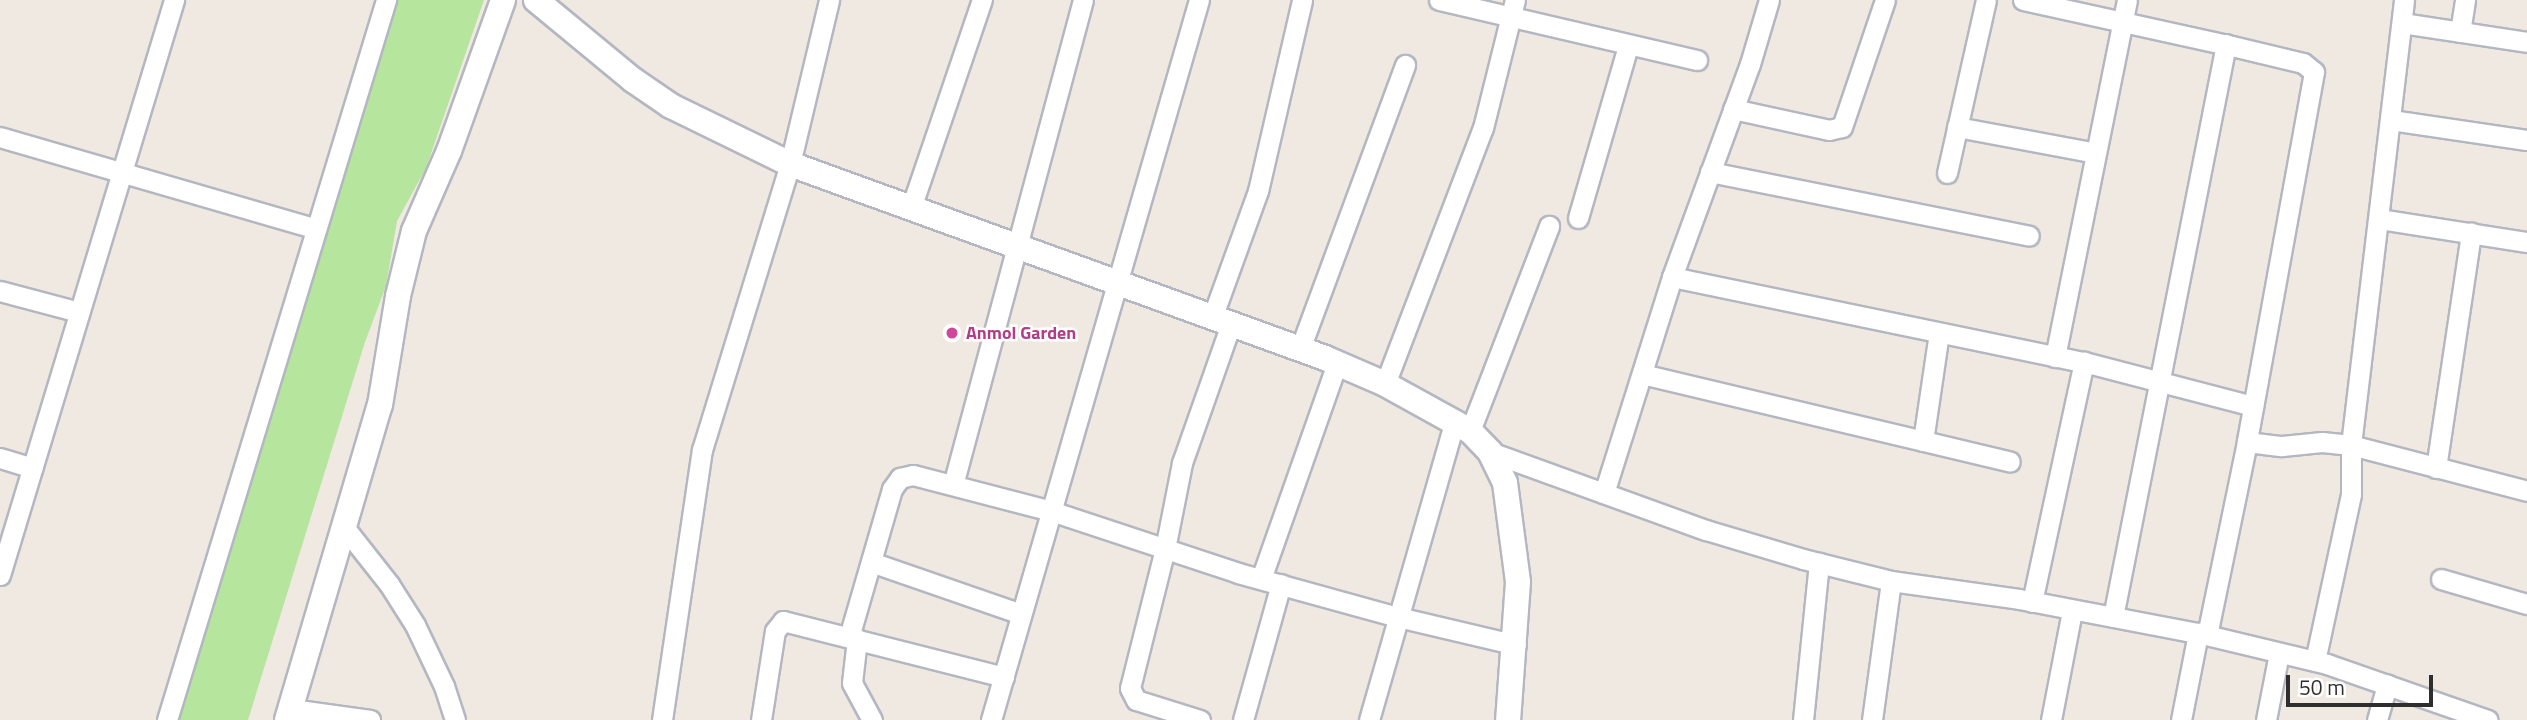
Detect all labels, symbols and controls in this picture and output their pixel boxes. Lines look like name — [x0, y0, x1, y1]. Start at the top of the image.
place label: Anmol Garden — [966, 322, 1076, 344]
marker: Anmol Garden — [944, 325, 960, 341]
scale bar — [2289, 660, 2436, 704]
text: 50 m — [2299, 671, 2345, 703]

